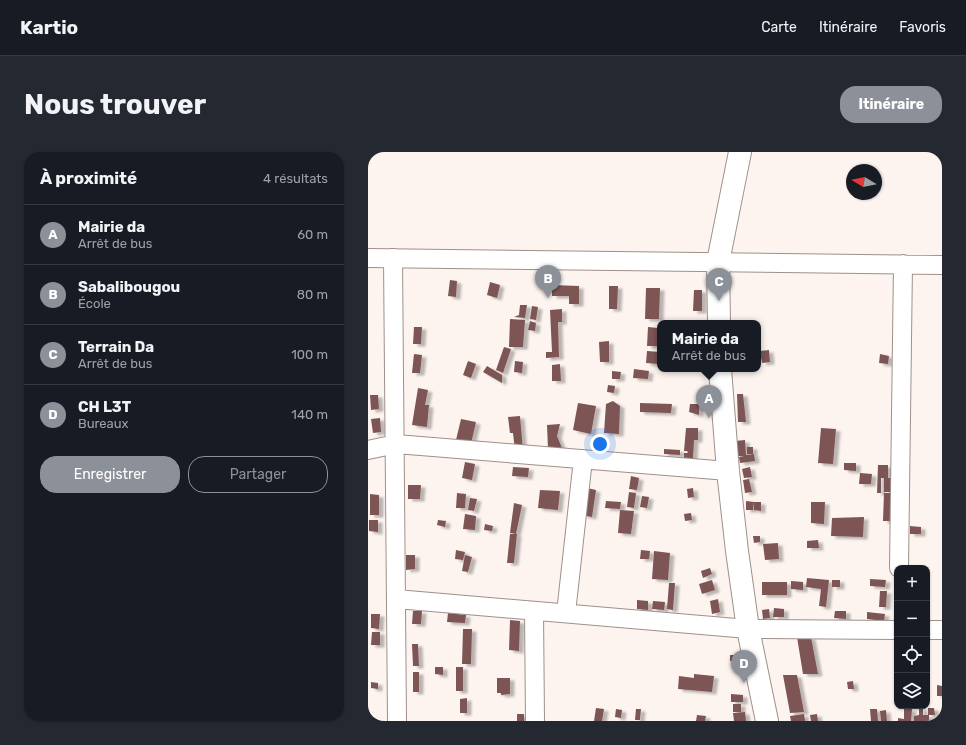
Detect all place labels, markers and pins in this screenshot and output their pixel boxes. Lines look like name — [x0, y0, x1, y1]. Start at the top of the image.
pin: B — [535, 265, 561, 298]
pin: C — [706, 268, 732, 301]
pin: A — [696, 385, 722, 418]
pin: D — [731, 650, 757, 683]

